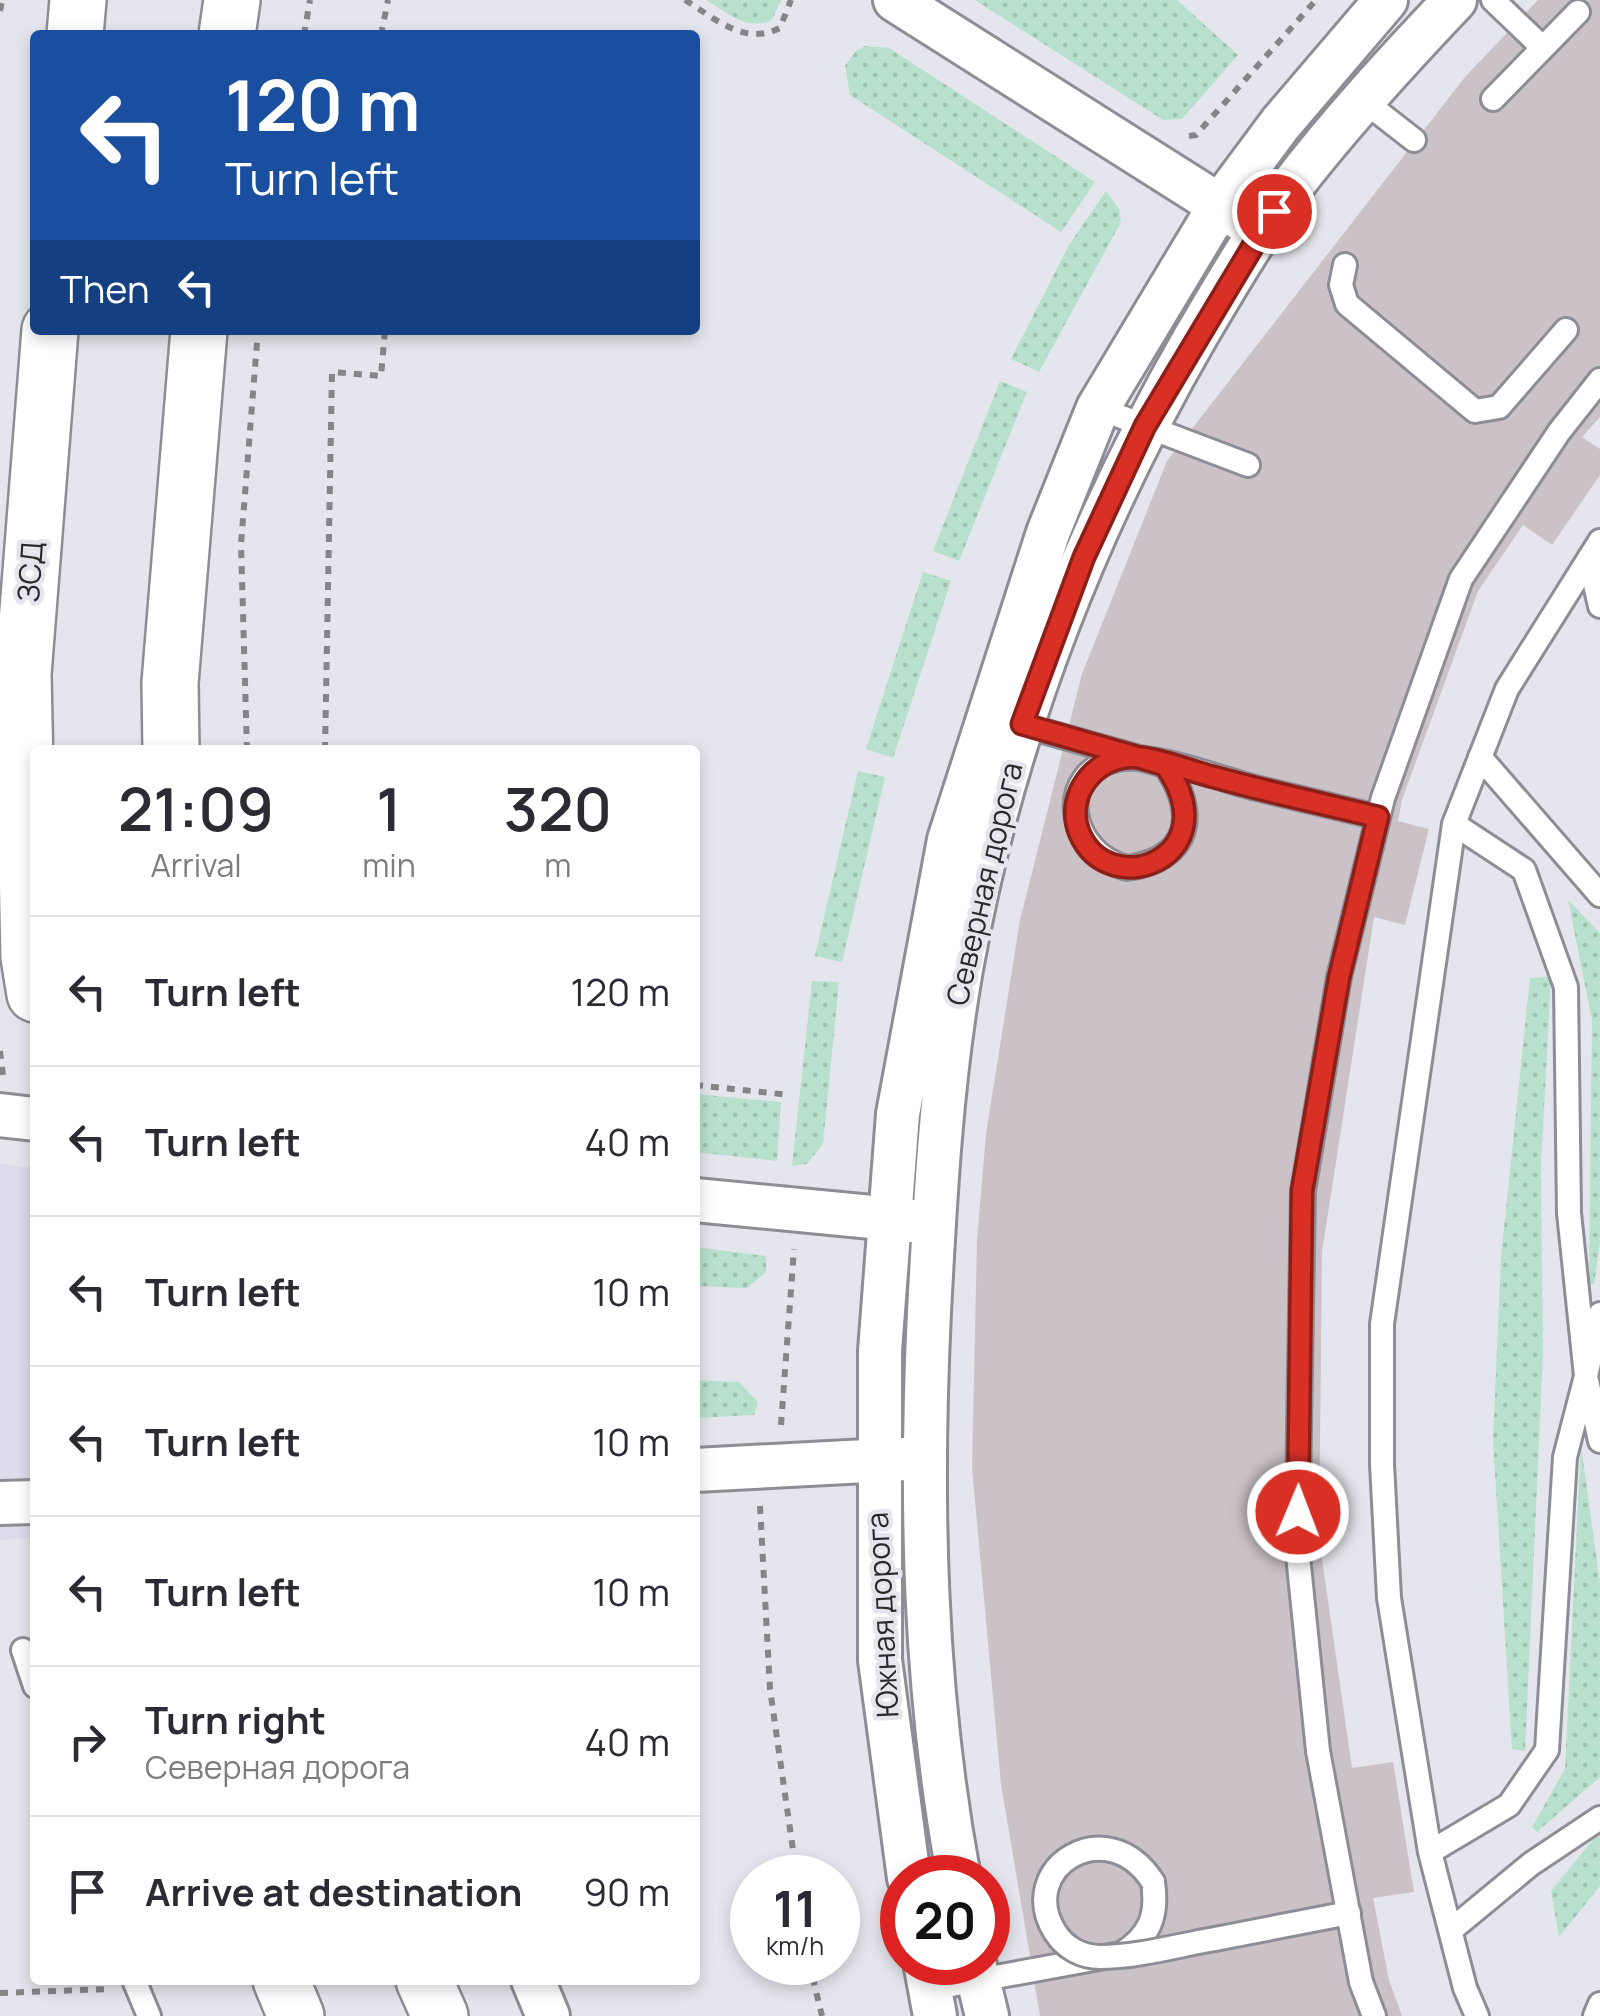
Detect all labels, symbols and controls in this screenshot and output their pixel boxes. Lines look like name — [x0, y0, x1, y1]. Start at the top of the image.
text: 120 m — [225, 56, 420, 152]
icon: left — [60, 70, 190, 200]
text: Turn left — [225, 147, 399, 209]
pin — [1232, 169, 1317, 254]
icon: arrive — [1247, 184, 1302, 239]
icon: left — [169, 260, 224, 315]
text: Then — [60, 262, 149, 314]
street label: ЗСД — [7, 540, 52, 604]
street label: Северная дорога — [936, 758, 1031, 1009]
text: 21:09 — [118, 767, 274, 849]
text: 1 — [376, 767, 402, 849]
text: 320 — [504, 767, 612, 849]
text: Arrival — [150, 843, 242, 887]
text: min — [362, 843, 416, 887]
text: m — [544, 843, 571, 887]
icon: left — [60, 964, 115, 1019]
text: Turn left — [145, 965, 301, 1017]
text: 120 m — [571, 965, 670, 1017]
icon: left — [60, 1114, 115, 1169]
text: Turn left — [145, 1115, 301, 1167]
text: 40 m — [585, 1115, 670, 1167]
icon: left — [60, 1264, 115, 1319]
text: Turn left — [145, 1265, 301, 1317]
text: 10 m — [592, 1265, 670, 1317]
icon: left — [60, 1414, 115, 1469]
text: Turn left — [145, 1415, 301, 1467]
text: 10 m — [592, 1415, 670, 1467]
position arrow — [1246, 1460, 1350, 1564]
street label: Южная дорога — [856, 1511, 907, 1719]
icon: left — [60, 1564, 115, 1619]
text: Turn left — [145, 1565, 301, 1617]
text: 10 m — [592, 1565, 670, 1617]
text: Turn right — [145, 1693, 326, 1745]
icon: right — [60, 1714, 115, 1769]
text: 40 m — [585, 1715, 670, 1767]
text: Северная дорога — [145, 1745, 410, 1789]
speed limit sign: 20 — [880, 1855, 1010, 1985]
icon: arrive — [60, 1864, 115, 1919]
text: Arrive at destination — [145, 1865, 522, 1917]
text: 90 m — [583, 1865, 670, 1917]
text: 11 — [773, 1874, 817, 1942]
text: km/h — [766, 1928, 824, 1963]

